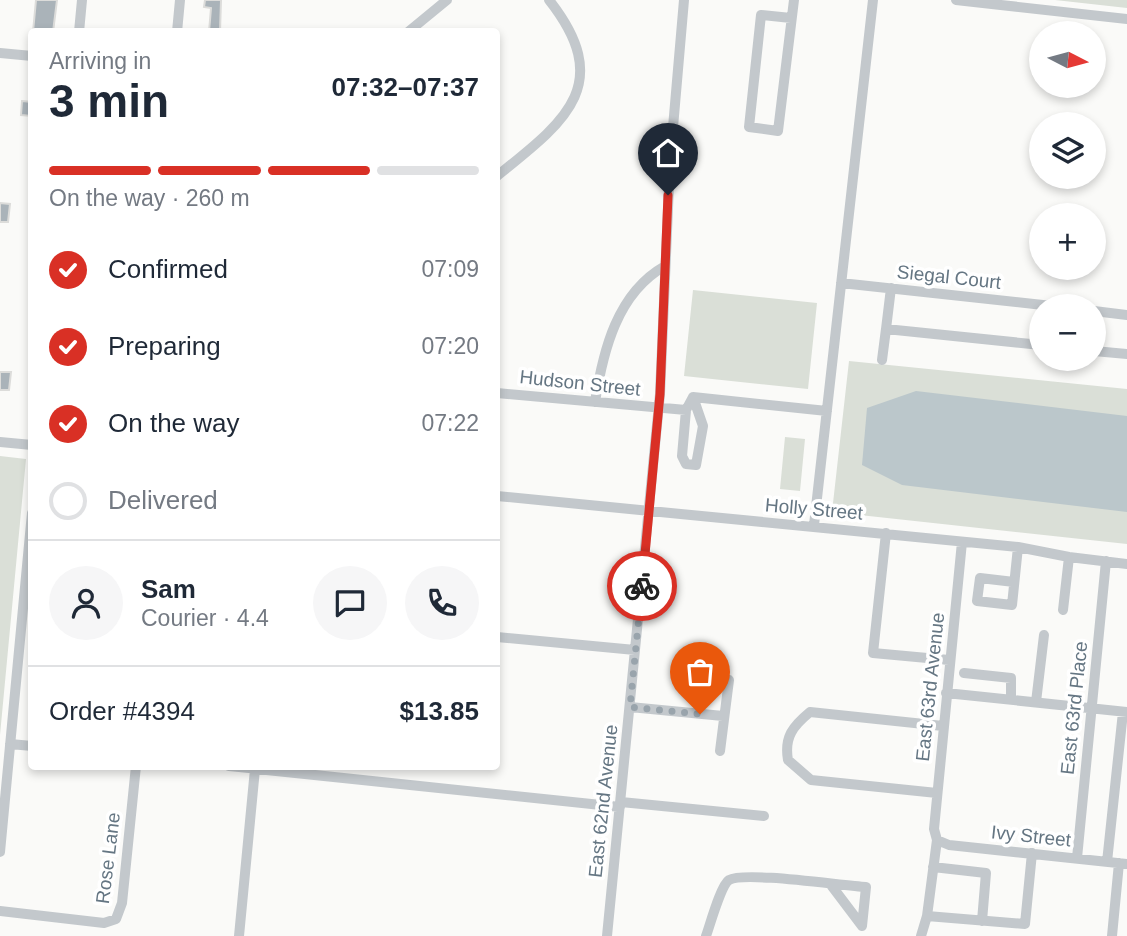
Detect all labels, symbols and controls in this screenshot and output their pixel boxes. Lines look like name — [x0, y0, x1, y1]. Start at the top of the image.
north arrow — [1029, 21, 1106, 98]
map controls — [1029, 21, 1106, 371]
text: Arriving in — [49, 48, 151, 74]
text: 07:32–07:37 — [332, 72, 479, 102]
text: 3 min — [49, 75, 169, 127]
button: layers — [1029, 112, 1106, 189]
pin — [638, 123, 698, 195]
icon: home — [649, 134, 687, 172]
text: On the way · 260 m — [49, 185, 250, 211]
button: + — [1029, 203, 1106, 280]
icon: check — [49, 251, 87, 289]
text: Confirmed — [108, 254, 228, 284]
text: 07:09 — [421, 256, 479, 282]
street label: Siegal Court — [896, 261, 1003, 293]
button: − — [1029, 294, 1106, 371]
icon: check — [49, 328, 87, 366]
text: Preparing — [108, 331, 221, 361]
text: 07:20 — [421, 333, 479, 359]
street label: Hudson Street — [519, 366, 642, 400]
icon: check — [49, 405, 87, 443]
text: On the way — [108, 408, 240, 438]
text: 07:22 — [421, 410, 479, 436]
text: Delivered — [108, 485, 218, 515]
street label: Holly Street — [764, 494, 865, 524]
courier — [607, 551, 677, 621]
button: person — [49, 566, 123, 640]
button: chat — [313, 566, 387, 640]
button: phone — [405, 566, 479, 640]
icon: bike — [623, 567, 661, 605]
text: Sam — [141, 574, 196, 604]
text: Courier · 4.4 — [141, 605, 269, 631]
street label: East 63rd Avenue — [912, 611, 948, 763]
street label: East 63rd Place — [1057, 640, 1091, 776]
pin — [670, 642, 730, 714]
icon: bag — [681, 653, 719, 691]
text: Order #4394 — [49, 696, 195, 726]
text: $13.85 — [399, 696, 479, 726]
street label: East 62nd Avenue — [585, 723, 621, 879]
street label: Rose Lane — [92, 811, 124, 905]
street label: Ivy Street — [990, 821, 1073, 851]

